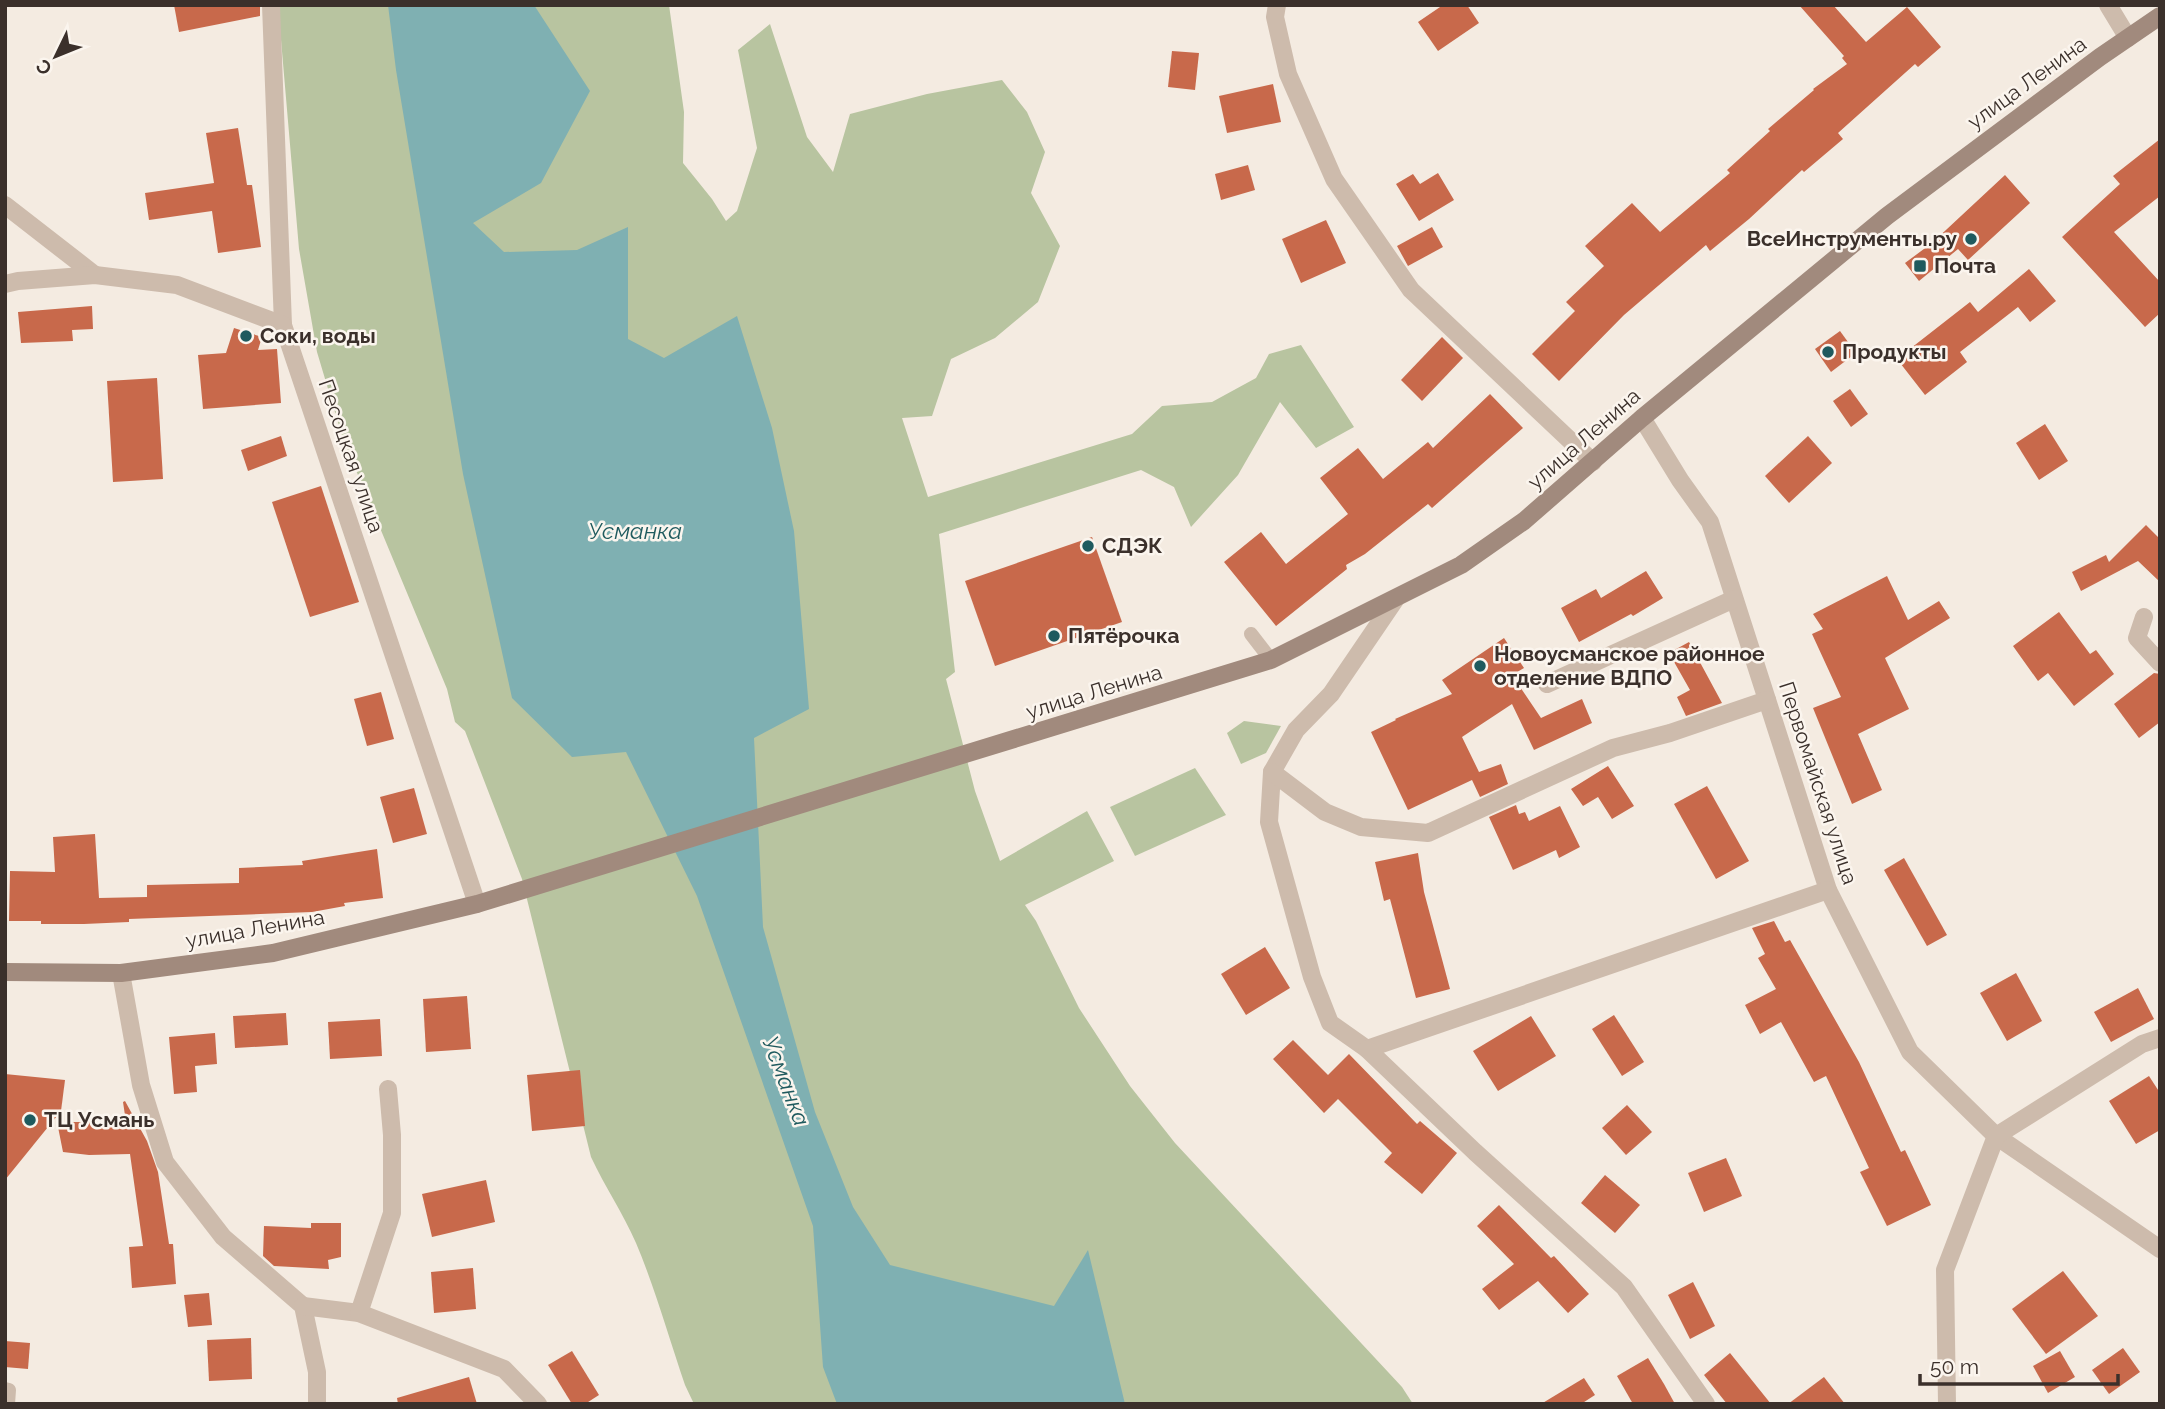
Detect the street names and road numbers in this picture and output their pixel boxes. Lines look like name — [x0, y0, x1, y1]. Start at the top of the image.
street label: улица Ленина — [1962, 31, 2091, 134]
street label: Песоцкая улица — [313, 376, 389, 536]
street label: улица Ленина — [1522, 383, 1645, 494]
street label: улица Ленина — [1023, 659, 1165, 724]
street label: Первомайская улица — [1774, 678, 1863, 887]
street label: улица Ленина — [183, 904, 326, 953]

